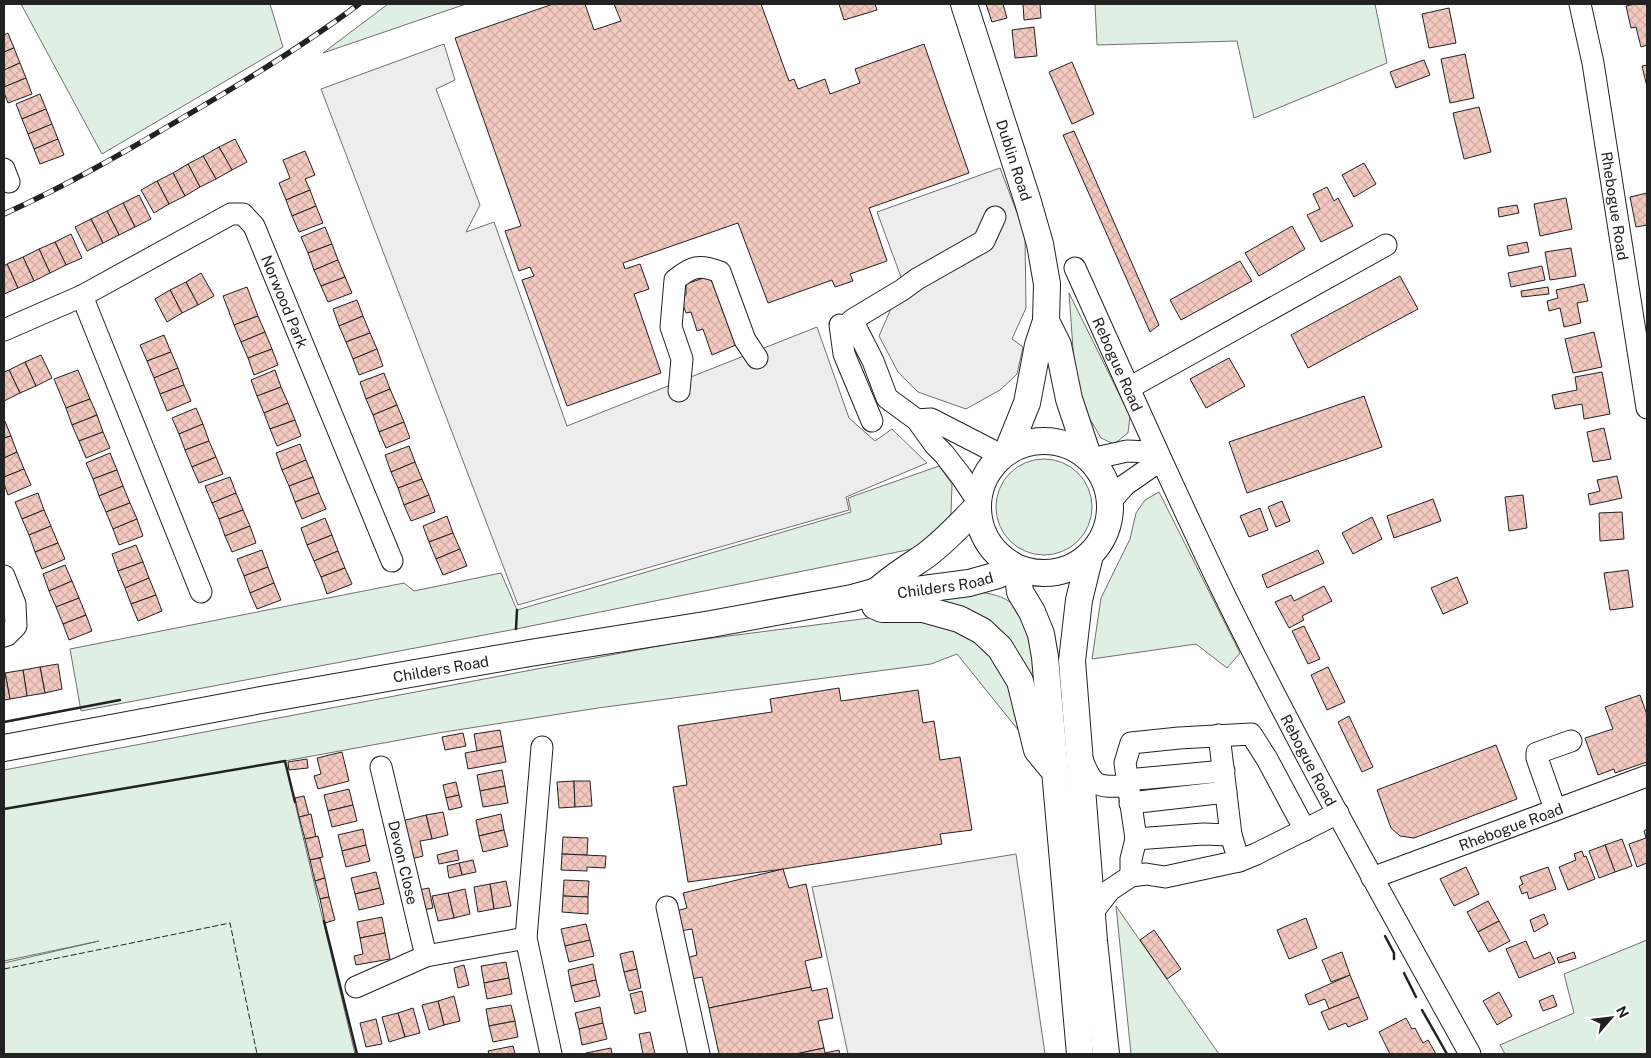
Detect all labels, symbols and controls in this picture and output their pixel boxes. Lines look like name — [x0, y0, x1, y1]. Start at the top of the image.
street label: Dublin Road — [993, 117, 1035, 203]
street label: Rhebogue Road — [1598, 150, 1632, 262]
street label: Norwood Park — [258, 252, 312, 350]
street label: Rebogue Road — [1090, 314, 1146, 414]
street label: Childers Road — [896, 568, 995, 601]
street label: Childers Road — [392, 652, 490, 685]
street label: Rebogue Road — [1278, 711, 1340, 809]
street label: Rhebogue Road — [1456, 799, 1565, 854]
street label: Devon Close — [385, 819, 422, 906]
north arrow — [1586, 993, 1636, 1043]
text: N — [1613, 1003, 1632, 1020]

